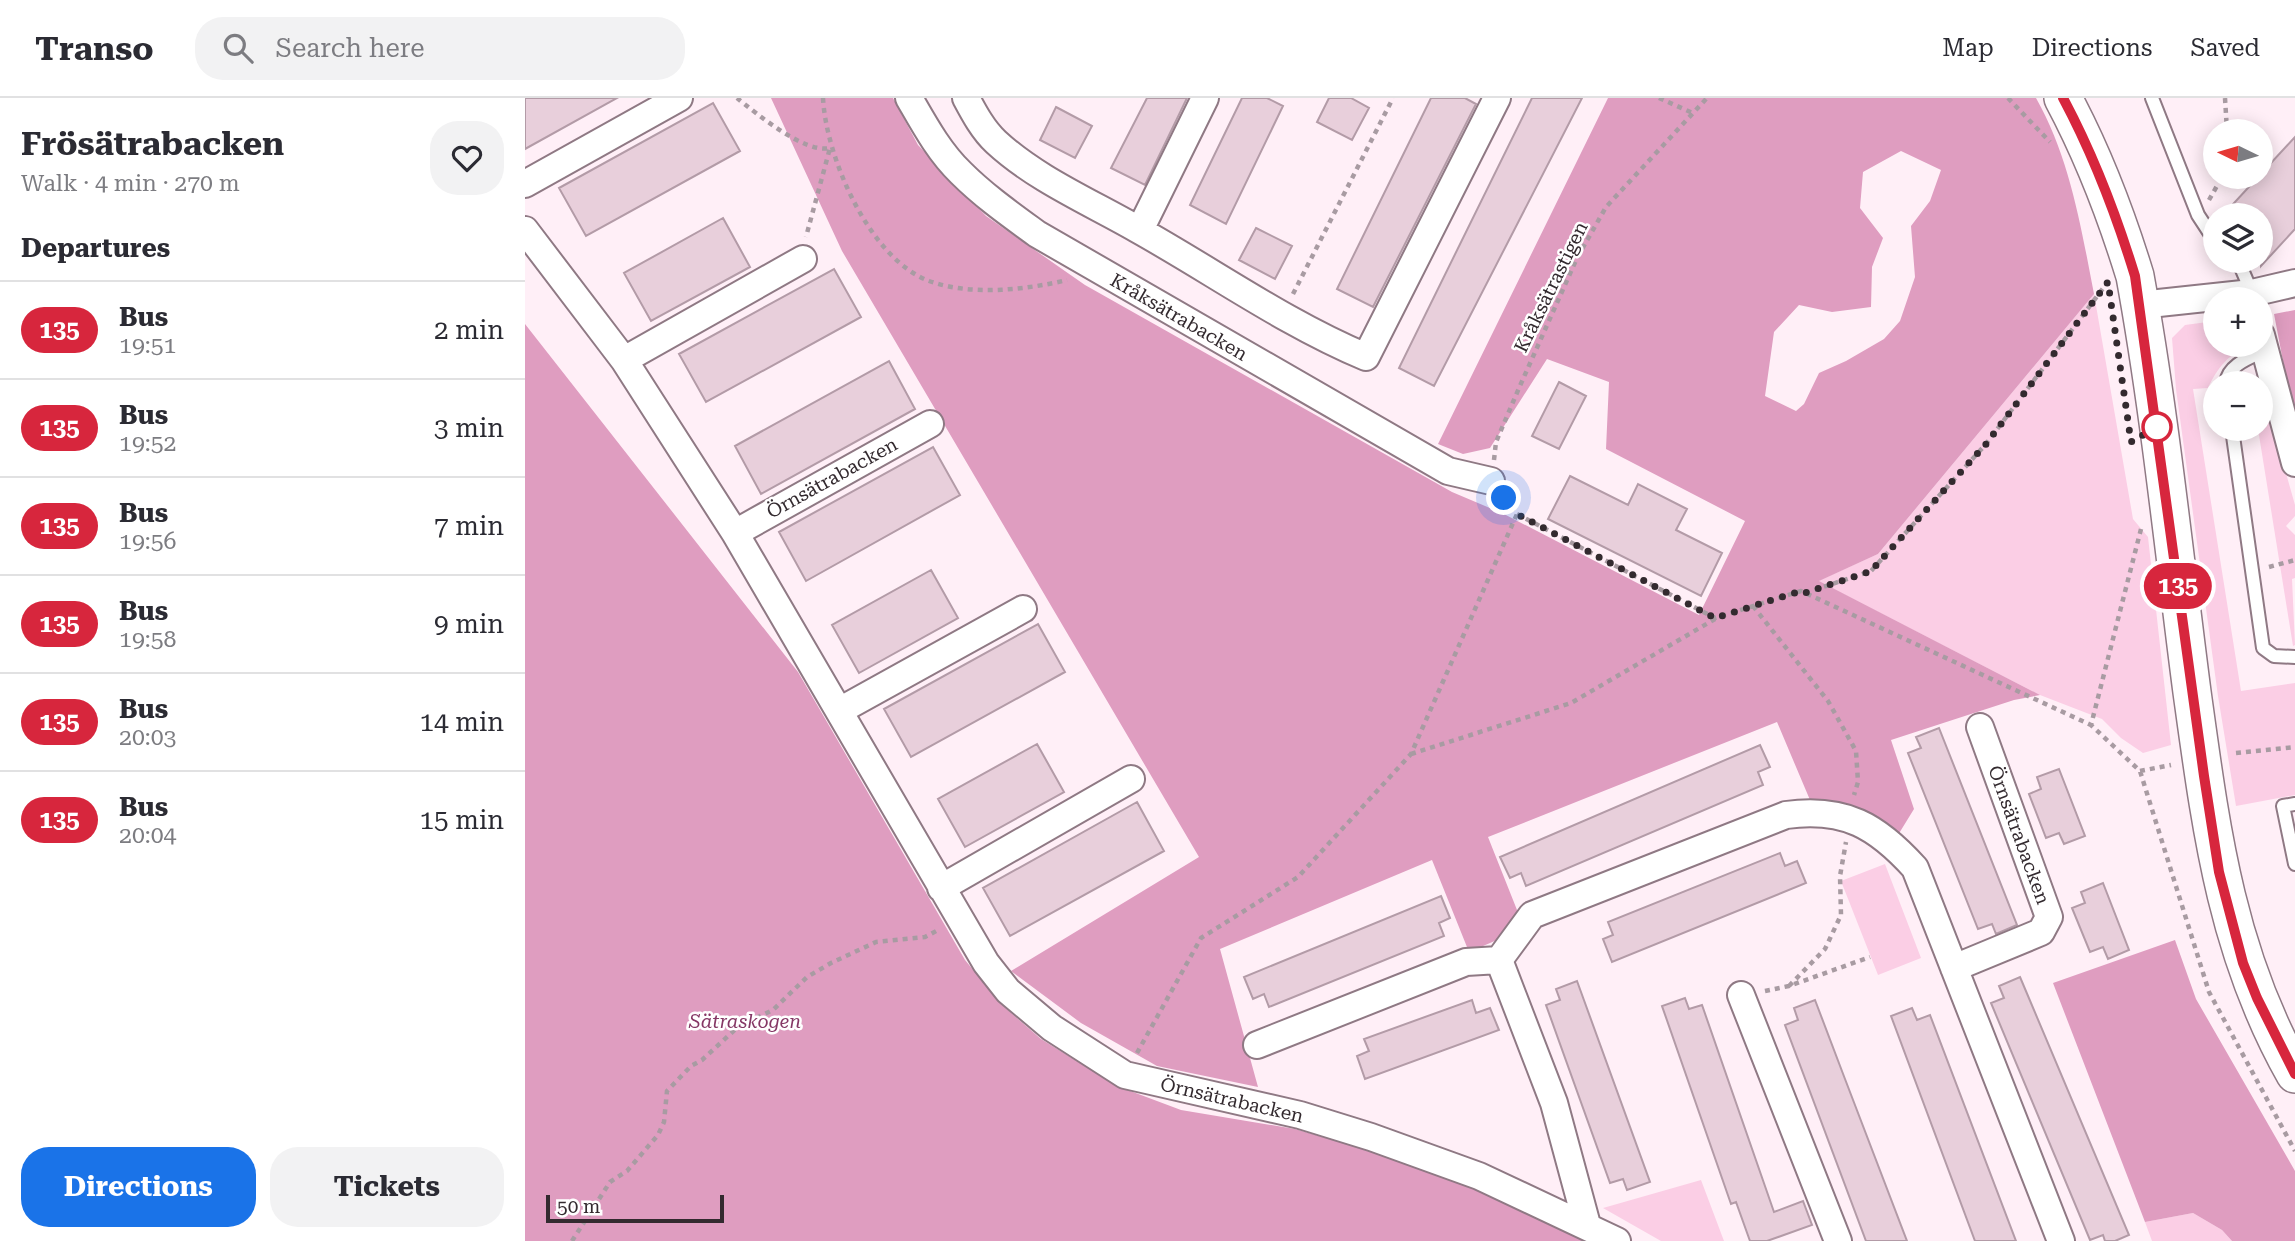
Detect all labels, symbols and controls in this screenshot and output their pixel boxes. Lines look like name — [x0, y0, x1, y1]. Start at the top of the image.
search box — [195, 17, 685, 80]
text: Transo — [35, 29, 153, 68]
icon: search — [219, 29, 257, 67]
text: Search here — [275, 33, 424, 63]
text: Map — [1942, 34, 1994, 62]
text: Directions — [2032, 34, 2152, 62]
text: Saved — [2190, 34, 2260, 62]
north arrow — [2203, 119, 2273, 189]
map controls — [2203, 119, 2273, 441]
button: heart — [430, 121, 504, 195]
text: Frösätrabacken — [21, 124, 284, 163]
text: Walk · 4 min · 270 m — [21, 170, 240, 197]
button: layers — [2203, 203, 2273, 273]
street label: Kråksätrastigen — [1509, 218, 1593, 356]
text: Departures — [21, 233, 170, 263]
street label: Kråksätrabacken — [1106, 268, 1252, 366]
button: + — [2203, 287, 2273, 357]
text: Bus — [119, 302, 168, 332]
text: 2 min — [434, 315, 504, 345]
text: 135 — [39, 316, 80, 344]
text: 19:51 — [119, 332, 176, 359]
button: − — [2203, 371, 2273, 441]
text: Bus — [119, 400, 168, 430]
unlabelled marker — [2142, 412, 2172, 442]
text: 3 min — [434, 413, 504, 443]
text: 135 — [39, 414, 80, 442]
text: 19:52 — [119, 430, 176, 457]
street label: Örnsätrabacken — [763, 433, 901, 523]
your location — [1486, 480, 1521, 515]
text: Bus — [119, 498, 168, 528]
text: 7 min — [434, 511, 504, 541]
text: 135 — [39, 512, 80, 540]
text: 19:56 — [119, 528, 176, 555]
line badge: 135 — [2138, 563, 2218, 609]
text: 135 — [2158, 572, 2198, 600]
text: Bus — [119, 596, 168, 626]
text: 9 min — [434, 609, 504, 639]
text: 135 — [39, 610, 80, 638]
text: 19:58 — [119, 626, 176, 653]
text: Bus — [119, 694, 168, 724]
text: 14 min — [420, 707, 504, 737]
text: 135 — [39, 708, 80, 736]
text: 20:03 — [119, 724, 176, 751]
street label: Örnsätrabacken — [1983, 762, 2055, 908]
text: Bus — [119, 792, 168, 822]
text: 15 min — [420, 805, 504, 835]
text: 135 — [39, 806, 80, 834]
text: 20:04 — [119, 822, 176, 849]
park label: Sätraskogen — [688, 1010, 801, 1033]
street label: Örnsätrabacken — [1158, 1072, 1306, 1128]
button: Directions — [21, 1147, 256, 1227]
button: Tickets — [270, 1147, 504, 1227]
scale bar — [546, 1192, 725, 1224]
text: 50 m — [557, 1195, 600, 1218]

